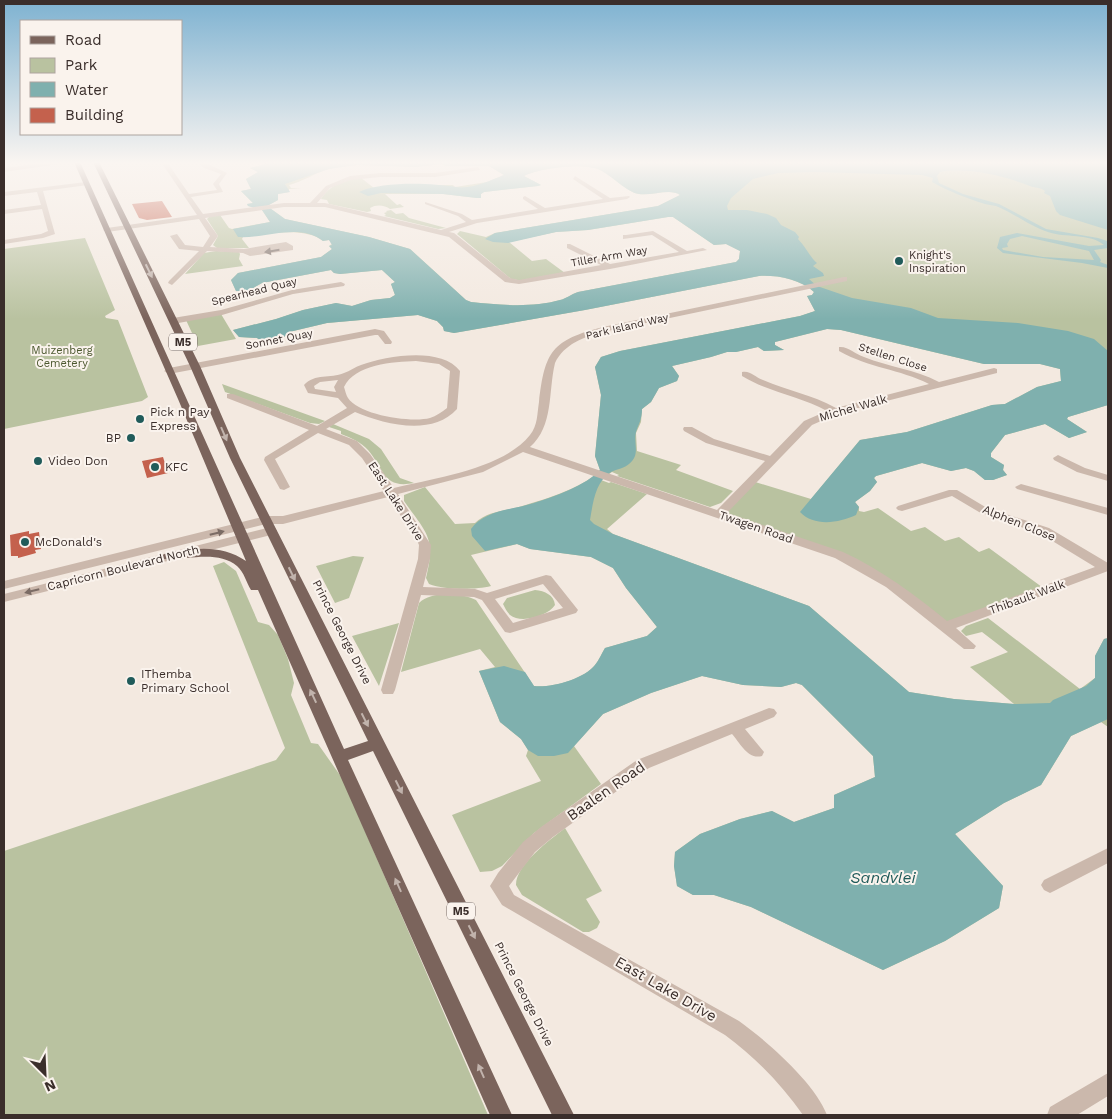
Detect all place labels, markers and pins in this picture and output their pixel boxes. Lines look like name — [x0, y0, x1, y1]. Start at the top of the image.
place label: Knight's Inspiration — [909, 249, 966, 275]
marker: Knight's Inspiration — [893, 255, 905, 267]
place label: Pick n Pay Express — [150, 405, 210, 433]
marker: Pick n Pay Express — [134, 413, 146, 425]
place label: BP — [106, 431, 121, 445]
marker: BP — [125, 432, 137, 444]
place label: Video Don — [48, 454, 108, 468]
marker: Video Don — [32, 455, 44, 467]
place label: KFC — [165, 460, 188, 474]
marker: KFC — [149, 461, 161, 473]
place label: McDonald's — [35, 535, 102, 549]
marker: McDonald's — [19, 536, 31, 548]
place label: IThemba Primary School — [141, 667, 230, 695]
marker: IThemba Primary School — [125, 675, 137, 687]

